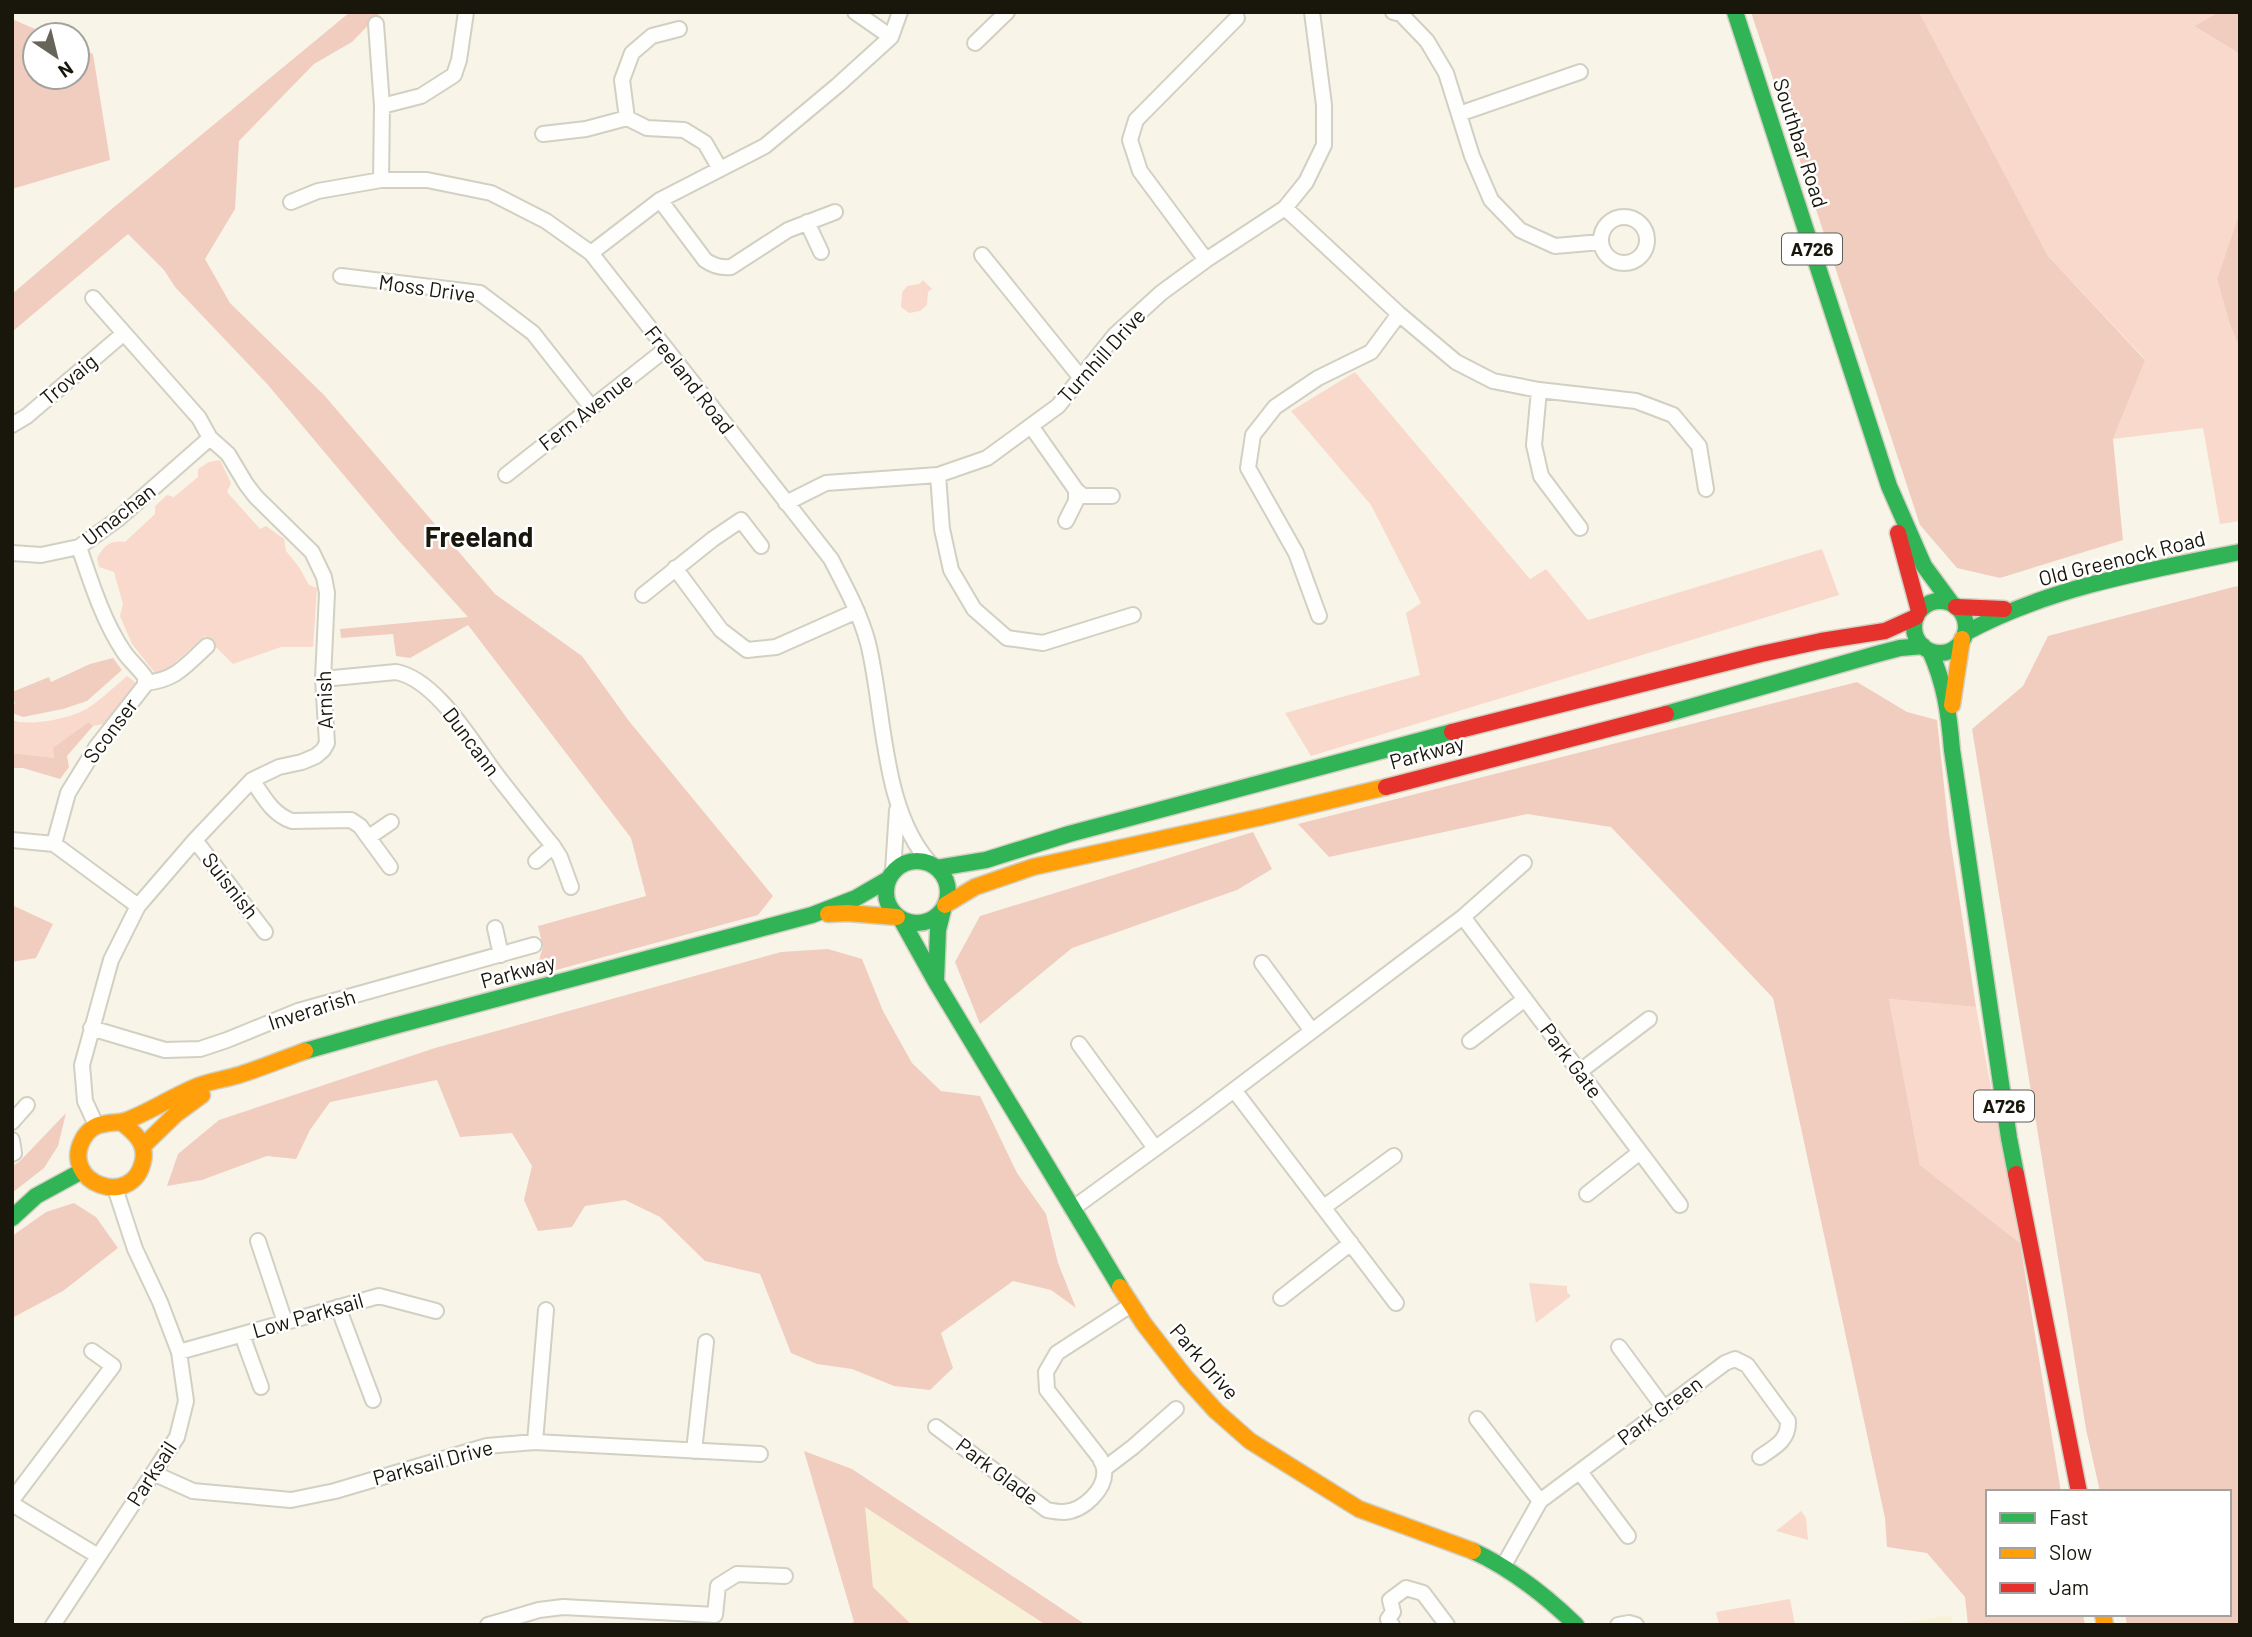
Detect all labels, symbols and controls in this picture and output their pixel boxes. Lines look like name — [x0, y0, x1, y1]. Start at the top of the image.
north arrow — [21, 21, 91, 91]
text: N — [54, 57, 78, 83]
street label: Southbar Road — [1769, 75, 1834, 210]
road number: A726 — [1782, 233, 1842, 264]
street label: Moss Drive — [377, 268, 477, 307]
street label: Turnhill Drive — [1052, 303, 1150, 407]
street label: Freeland Road — [640, 320, 740, 438]
street label: Trovaig — [35, 348, 102, 410]
street label: Fern Avenue — [533, 366, 637, 455]
street label: Umachan — [76, 477, 160, 550]
district label: Freeland — [425, 519, 533, 553]
street label: Old Greenock Road — [2036, 525, 2208, 590]
street label: Arnish — [310, 670, 337, 730]
street label: Sconser — [77, 692, 143, 768]
street label: Duncann — [438, 702, 506, 780]
street label: Parkway — [1386, 730, 1467, 774]
street label: Suisnish — [198, 847, 265, 923]
street label: Parkway — [477, 949, 558, 993]
street label: Inverarish — [265, 983, 358, 1034]
street label: Park Gate — [1536, 1018, 1608, 1103]
road number: A726 — [1974, 1090, 2034, 1122]
street label: Low Parksail — [249, 1287, 366, 1342]
street label: Park Drive — [1165, 1318, 1245, 1404]
street label: Park Green — [1612, 1370, 1706, 1450]
street label: Park Glade — [952, 1432, 1044, 1510]
street label: Parksail Drive — [370, 1434, 495, 1490]
street label: Parksail — [121, 1436, 181, 1510]
legend — [1986, 1490, 2231, 1616]
text: Fast — [2049, 1504, 2089, 1529]
text: Slow — [2049, 1539, 2092, 1564]
text: Jam — [2049, 1574, 2089, 1599]

